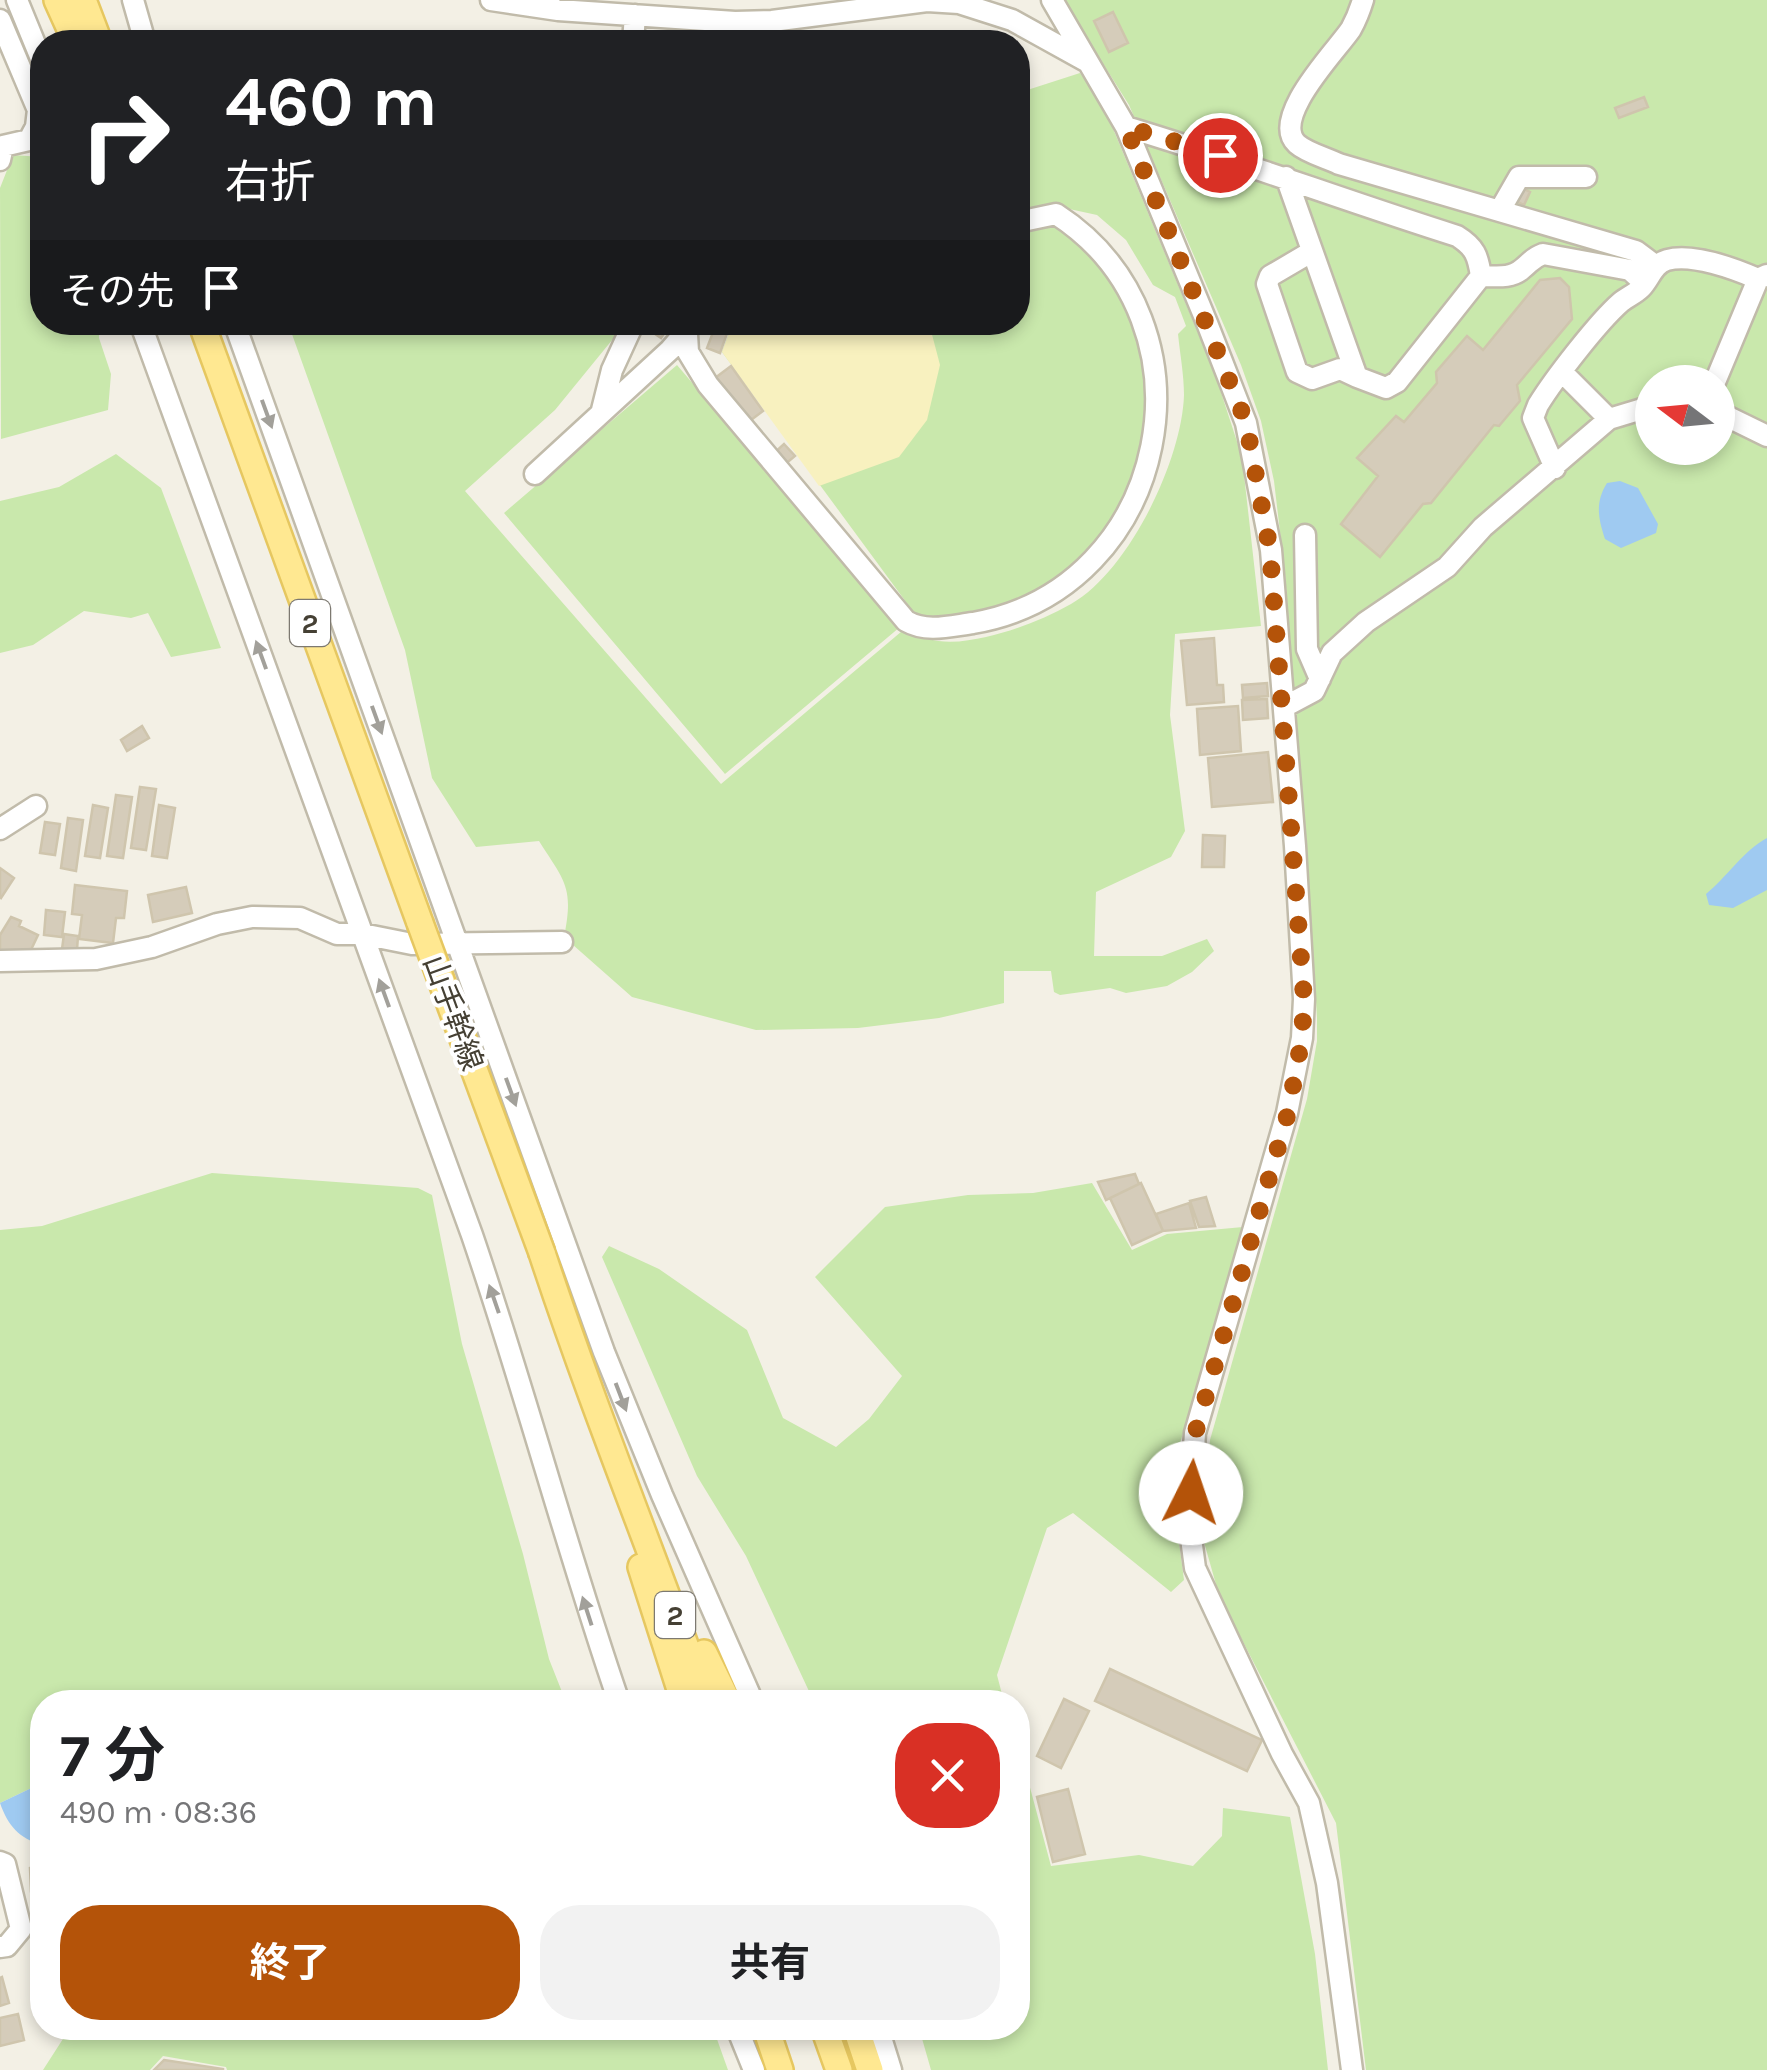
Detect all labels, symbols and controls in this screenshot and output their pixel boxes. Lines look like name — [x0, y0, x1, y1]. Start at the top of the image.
text: 460 m — [225, 61, 438, 143]
icon: right — [60, 70, 190, 200]
pin — [1178, 113, 1263, 198]
icon: arrive — [1193, 128, 1248, 183]
text: 右折 — [225, 156, 315, 208]
icon: arrive — [194, 260, 249, 315]
text: その先 — [60, 269, 174, 314]
north arrow — [1635, 365, 1735, 465]
map controls — [1635, 365, 1735, 465]
one-way arrow — [260, 400, 275, 430]
road number: 2 — [290, 600, 330, 646]
one-way arrow — [253, 640, 268, 670]
one-way arrow — [370, 706, 385, 736]
street label: 山手幹線 — [416, 950, 490, 1076]
one-way arrow — [376, 978, 391, 1008]
one-way arrow — [504, 1077, 519, 1107]
one-way arrow — [486, 1284, 501, 1314]
one-way arrow — [614, 1383, 630, 1413]
position arrow — [1139, 1441, 1243, 1545]
road number: 2 — [655, 1592, 695, 1638]
one-way arrow — [579, 1595, 594, 1625]
text: 7 分 — [60, 1721, 165, 1791]
button: close — [895, 1723, 1000, 1828]
text: 490 m · 08:36 — [60, 1794, 257, 1831]
button: 終了 — [60, 1905, 520, 2020]
button: 共有 — [540, 1905, 1000, 2020]

